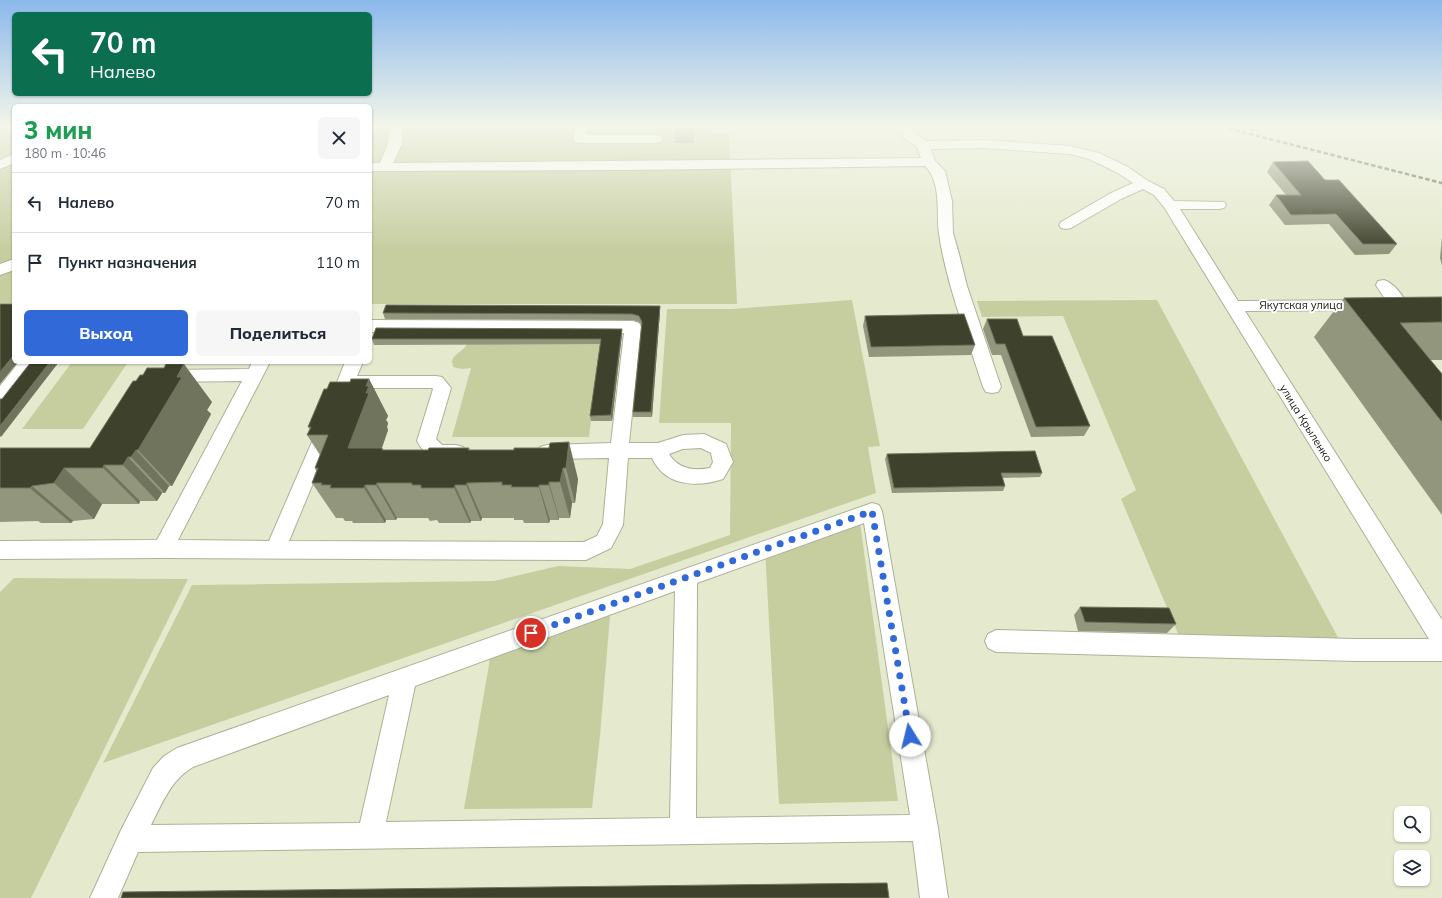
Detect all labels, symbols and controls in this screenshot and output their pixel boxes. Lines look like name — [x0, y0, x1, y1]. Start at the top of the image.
text: 70 m — [90, 25, 156, 60]
icon: left — [24, 28, 76, 80]
text: Налево — [90, 60, 156, 83]
text: 3 мин — [24, 115, 92, 145]
button: close — [318, 117, 360, 159]
text: 180 m · 10:46 — [24, 145, 106, 161]
icon: left — [24, 192, 46, 214]
text: Налево — [58, 193, 114, 212]
text: 70 m — [325, 193, 360, 212]
icon: arrive — [24, 252, 46, 274]
text: Пункт назначения — [58, 253, 197, 272]
text: 110 m — [316, 253, 360, 272]
street label: Якутская улица — [1259, 298, 1343, 312]
button: Выход — [24, 310, 188, 356]
button: Поделиться — [196, 310, 360, 356]
street label: улица Крыленко — [1277, 382, 1335, 464]
pin — [514, 616, 548, 650]
icon: arrive — [520, 622, 542, 644]
position arrow — [889, 715, 931, 757]
map controls — [1394, 806, 1430, 886]
button: search — [1394, 806, 1430, 842]
button: layers — [1394, 850, 1430, 886]

